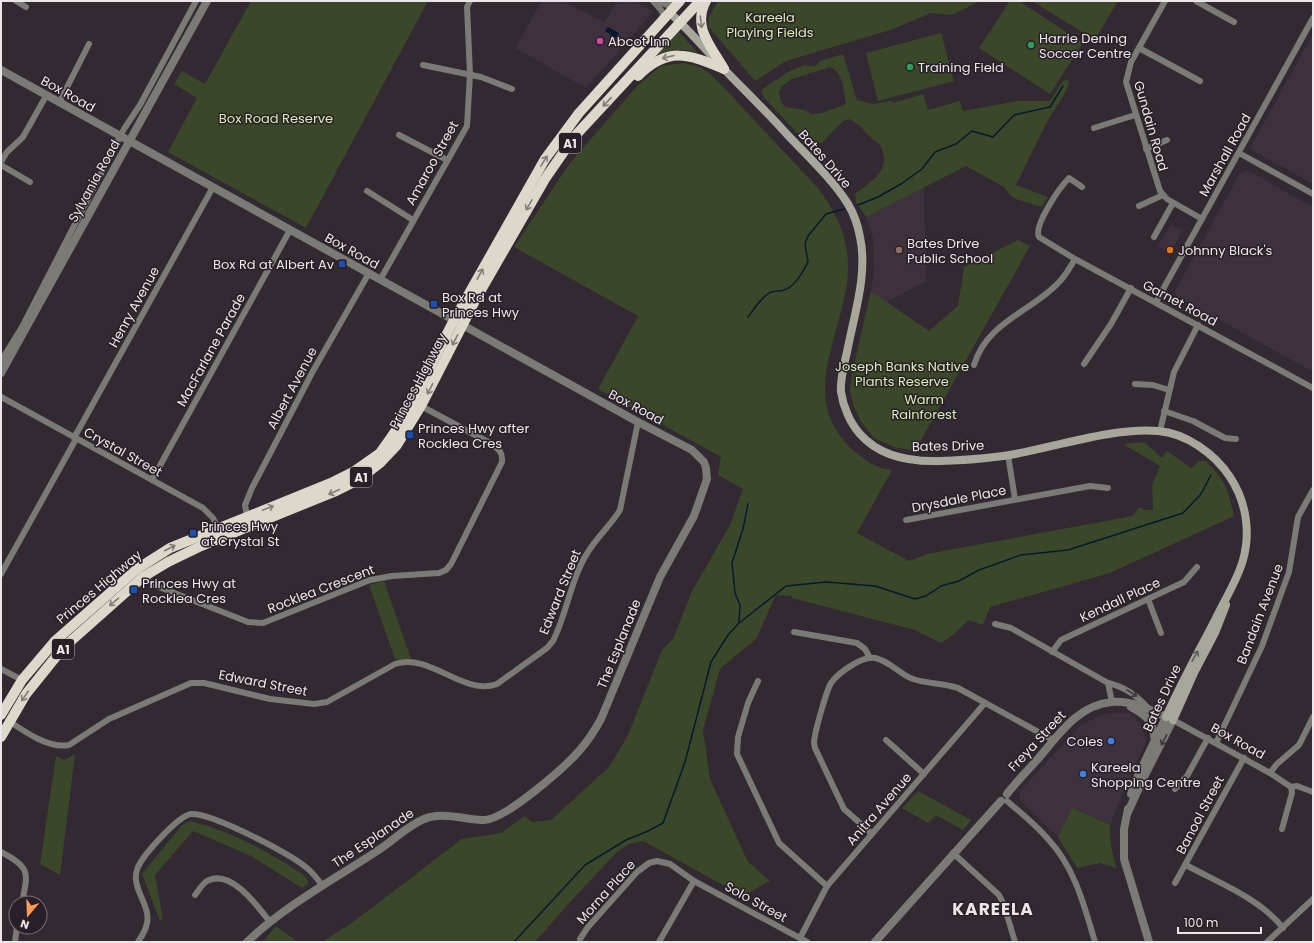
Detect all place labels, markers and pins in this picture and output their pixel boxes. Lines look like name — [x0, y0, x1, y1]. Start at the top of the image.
place label: Harrie Dening Soccer Centre — [1039, 29, 1131, 63]
place label: Abcot Inn — [608, 32, 670, 51]
marker: Abcot Inn — [595, 36, 605, 46]
marker: Harrie Dening Soccer Centre — [1026, 40, 1036, 50]
place label: Training Field — [918, 58, 1004, 77]
marker: Training Field — [905, 62, 915, 72]
place label: Bates Drive Public School — [907, 234, 993, 268]
place label: Johnny Black's — [1178, 241, 1273, 260]
marker: Bates Drive Public School — [894, 245, 904, 255]
marker: Johnny Black's — [1165, 245, 1175, 255]
place label: Box Rd at Albert Av — [213, 255, 335, 274]
marker: Box Rd at Albert Av — [337, 259, 347, 269]
place label: Box Rd at Princes Hwy — [442, 288, 520, 322]
marker: Box Rd at Princes Hwy — [429, 299, 439, 309]
place label: Princes Hwy after Rocklea Cres — [418, 419, 529, 453]
marker: Princes Hwy after Rocklea Cres — [405, 430, 415, 440]
place label: Princes Hwy at Crystal St — [201, 517, 280, 551]
marker: Princes Hwy at Crystal St — [188, 528, 198, 538]
place label: Princes Hwy at Rocklea Cres — [142, 574, 236, 608]
marker: Princes Hwy at Rocklea Cres — [129, 585, 139, 595]
place label: Coles — [1067, 732, 1103, 751]
marker: Coles — [1106, 736, 1116, 746]
place label: Kareela Shopping Centre — [1091, 758, 1201, 792]
marker: Kareela Shopping Centre — [1078, 769, 1088, 779]

